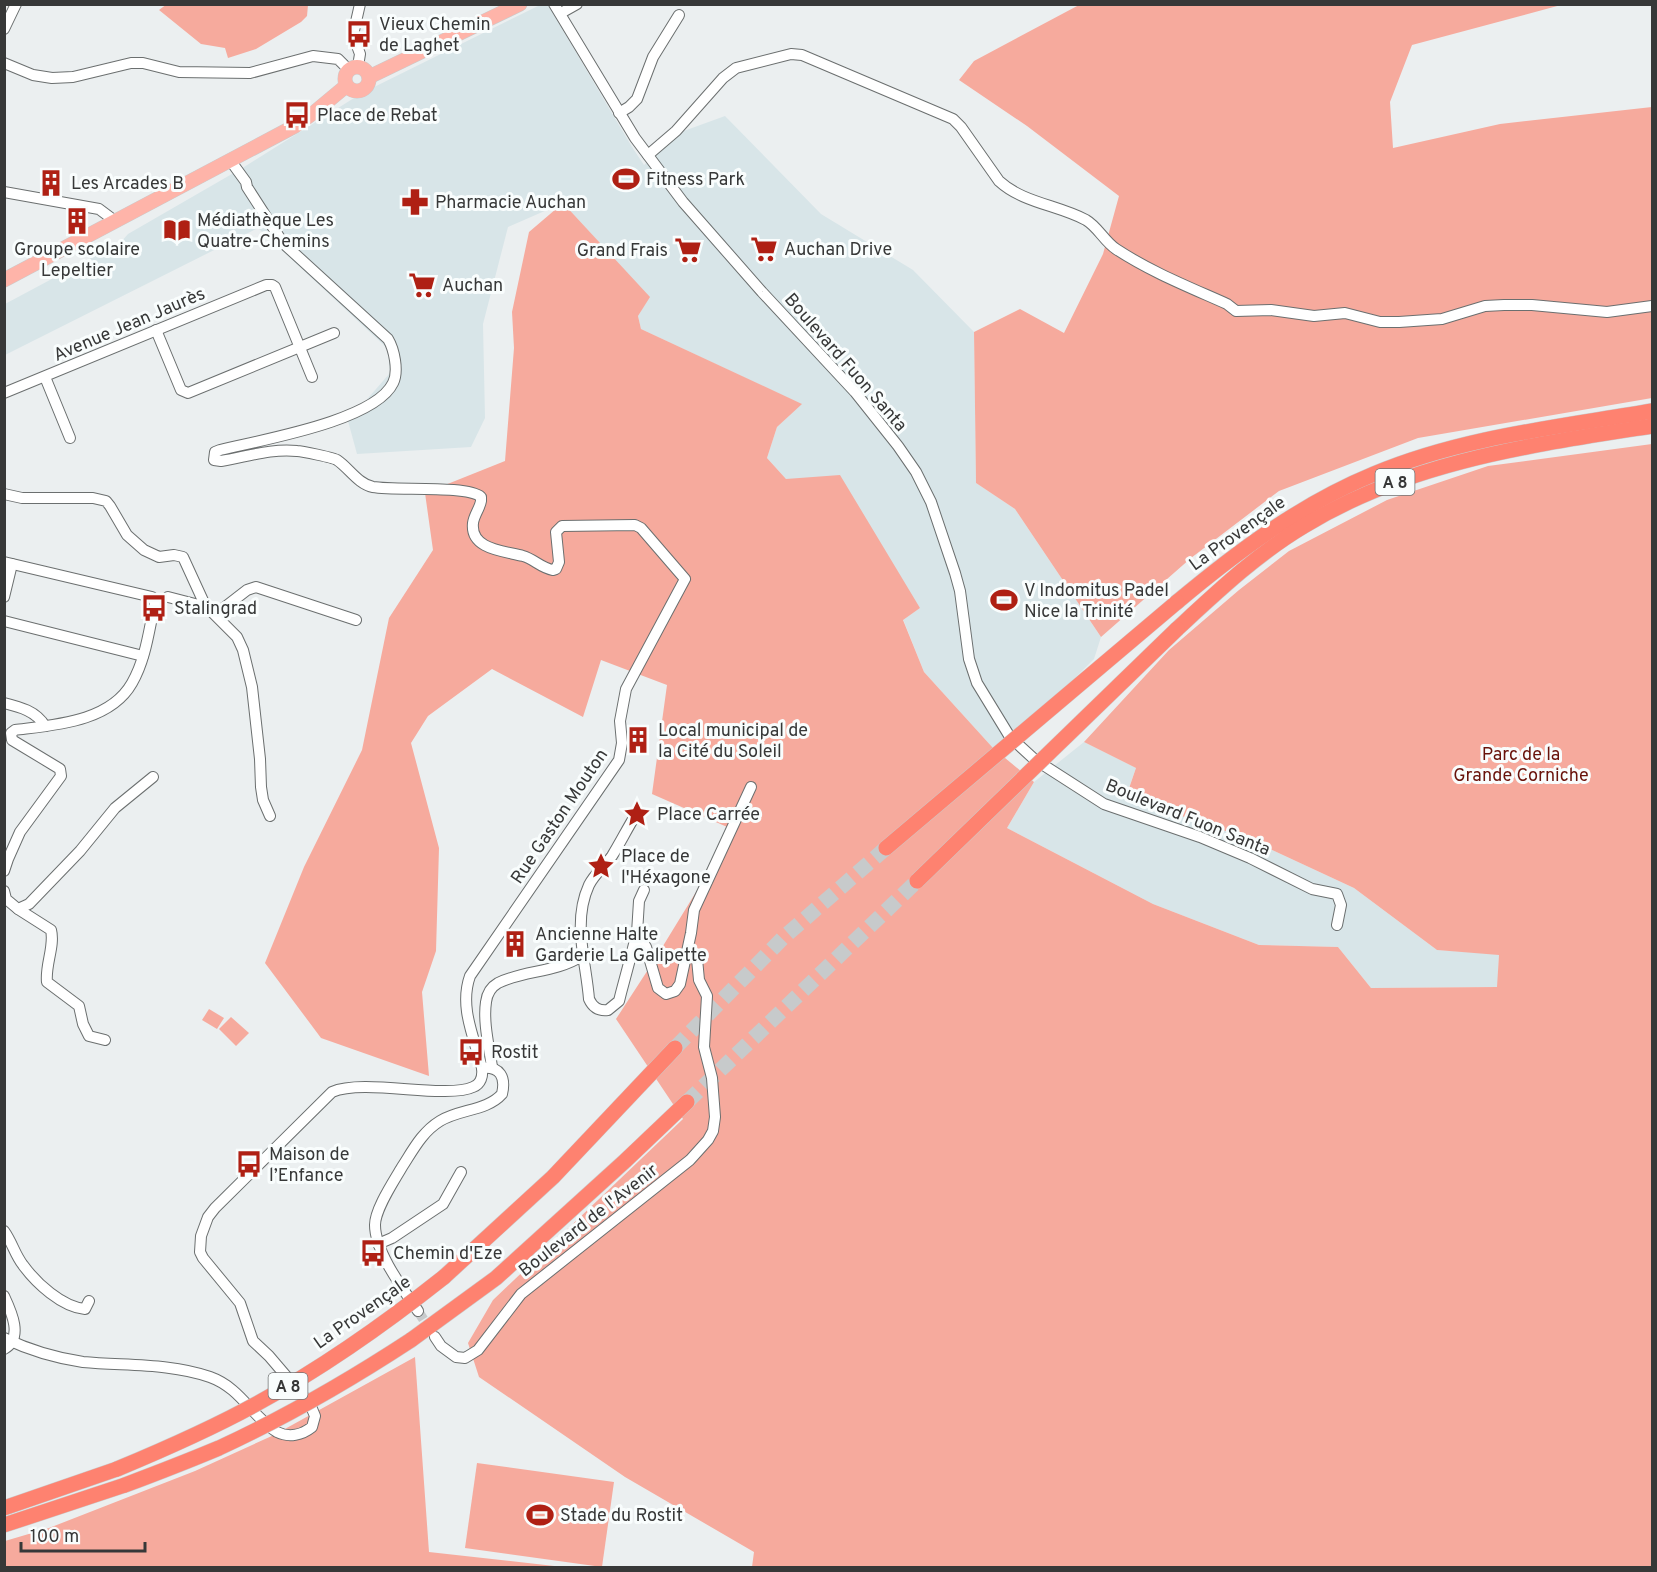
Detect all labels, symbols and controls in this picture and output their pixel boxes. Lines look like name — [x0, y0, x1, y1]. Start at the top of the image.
place label: Vieux Chemin de Laghet — [379, 14, 491, 58]
bus stop icon: Vieux Chemin de Laghet — [344, 19, 374, 49]
bus stop icon: Place de Rebat — [282, 100, 312, 130]
place label: Place de Rebat — [317, 105, 437, 128]
sports icon: Fitness Park — [611, 164, 641, 194]
building icon: Les Arcades B — [36, 168, 66, 198]
place label: Fitness Park — [646, 169, 745, 192]
place label: Les Arcades B — [71, 173, 184, 196]
pharmacy icon: Pharmacie Auchan — [400, 187, 430, 217]
place label: Pharmacie Auchan — [435, 192, 586, 215]
building icon: Groupe scolaire Lepeltier — [62, 206, 92, 236]
place label: Médiathèque Les Quatre-Chemins — [197, 210, 334, 254]
library icon: Médiathèque Les Quatre-Chemins — [162, 215, 192, 245]
supermarket icon: Auchan Drive — [749, 234, 779, 264]
supermarket icon: Grand Frais — [673, 235, 703, 265]
place label: Groupe scolaire Lepeltier — [14, 239, 140, 283]
place label: Auchan Drive — [784, 239, 892, 262]
place label: Grand Frais — [577, 240, 668, 263]
supermarket icon: Auchan — [407, 270, 437, 300]
place label: Auchan — [442, 275, 503, 298]
street label: Avenue Jean Jaurès — [50, 283, 209, 368]
street label: Boulevard Fuon Santa — [778, 289, 911, 437]
road number: A 8 — [1376, 469, 1414, 495]
street label: La Provençale — [1185, 491, 1291, 577]
place label: V Indomitus Padel Nice la Trinité — [1024, 580, 1169, 624]
sports icon: V Indomitus Padel Nice la Trinité — [989, 585, 1019, 615]
bus stop icon: Stalingrad — [139, 593, 169, 623]
place label: Stalingrad — [174, 598, 257, 621]
place label: Local municipal de la Cité du Soleil — [658, 720, 808, 764]
building icon: Local municipal de la Cité du Soleil — [623, 725, 653, 755]
park label: Parc de la Grande Corniche — [1453, 744, 1589, 788]
street label: Rue Gaston Mouton — [506, 745, 614, 889]
street label: Boulevard Fuon Santa — [1102, 775, 1273, 862]
place icon: Place Carrée — [622, 799, 652, 829]
place label: Place Carrée — [657, 804, 760, 827]
place label: Place de l'Héxagone — [621, 846, 711, 890]
place icon: Place de l'Héxagone — [586, 851, 616, 881]
place label: Ancienne Halte Garderie La Galipette — [535, 924, 707, 968]
building icon: Ancienne Halte Garderie La Galipette — [500, 929, 530, 959]
bus stop icon: Rostit — [456, 1037, 486, 1067]
place label: Rostit — [491, 1042, 538, 1065]
place label: Maison de l’Enfance — [269, 1144, 349, 1188]
bus stop icon: Maison de l’Enfance — [234, 1149, 264, 1179]
street label: Boulevard de l'Avenir — [515, 1160, 663, 1283]
bus stop icon: Chemin d'Eze — [358, 1238, 388, 1268]
place label: Chemin d'Eze — [393, 1243, 502, 1266]
street label: La Provençale — [310, 1271, 416, 1355]
road number: A 8 — [268, 1373, 308, 1399]
sports icon: Stade du Rostit — [525, 1500, 555, 1530]
place label: Stade du Rostit — [560, 1505, 683, 1528]
scale bar — [21, 1515, 146, 1553]
text: 100 m — [30, 1526, 79, 1549]

